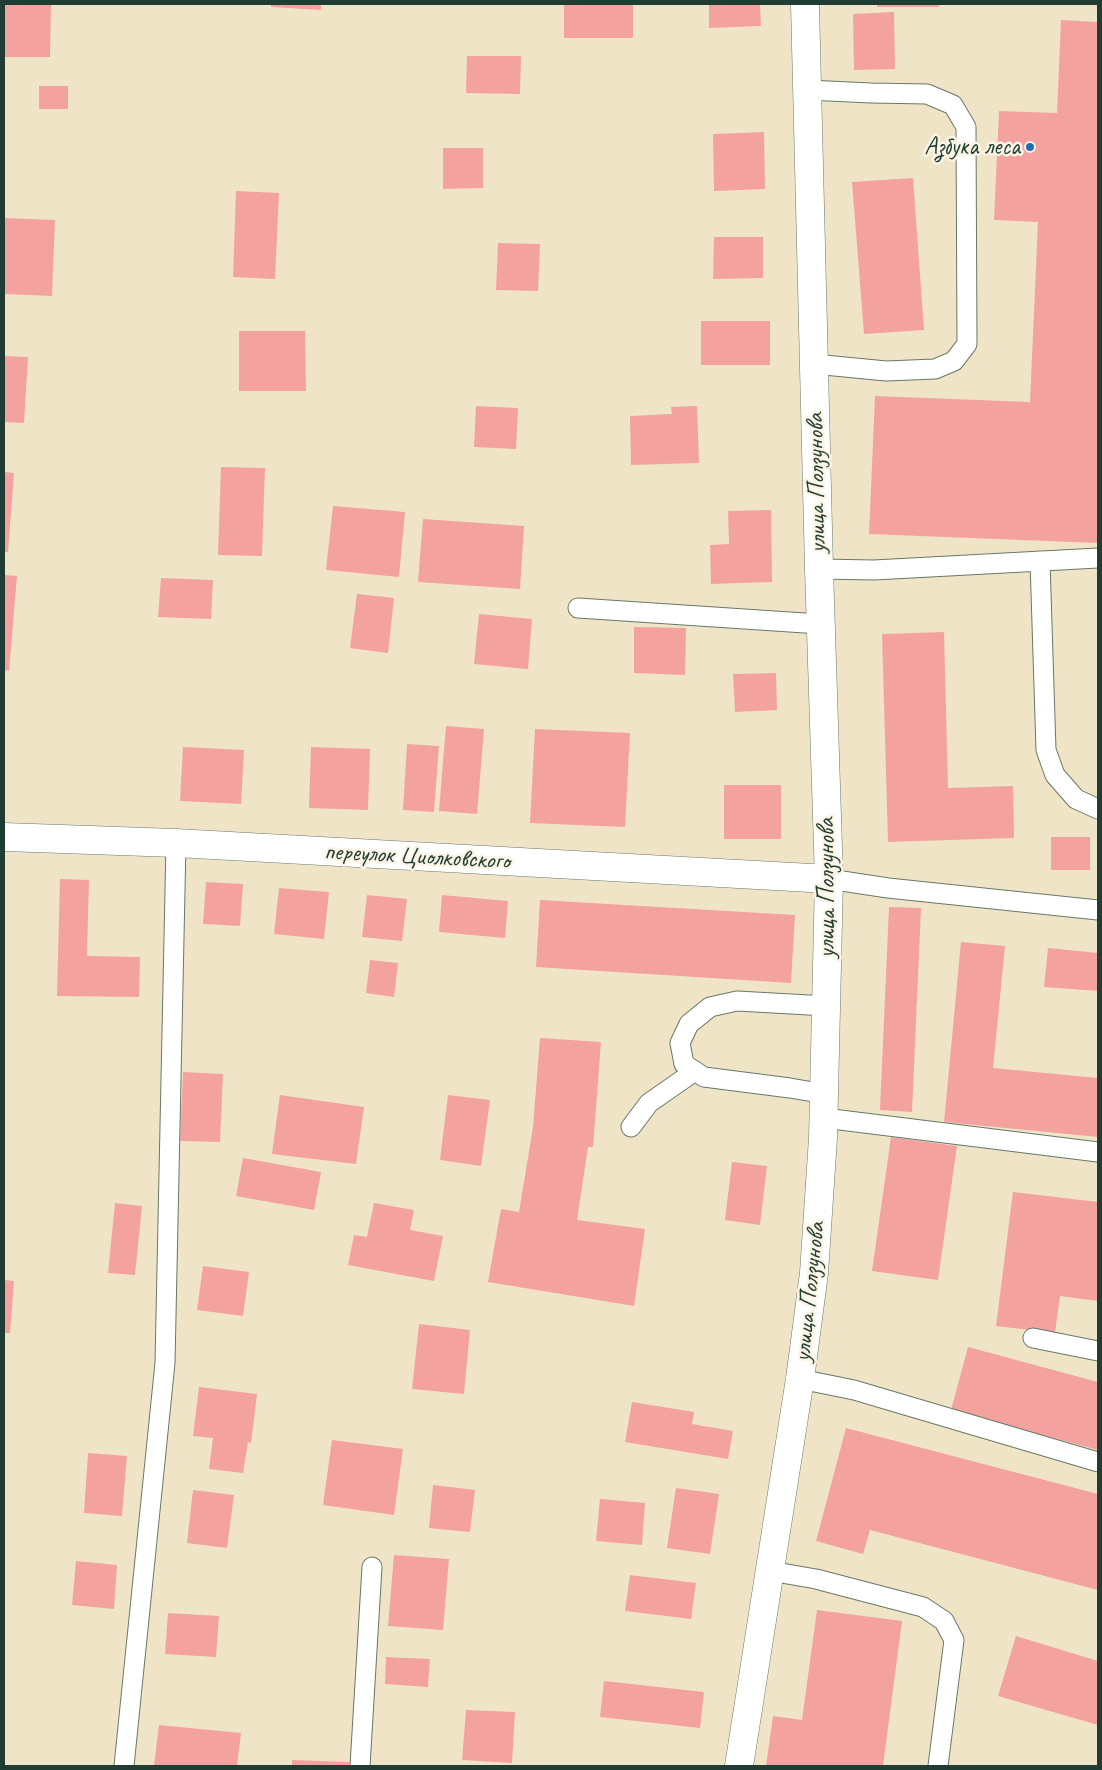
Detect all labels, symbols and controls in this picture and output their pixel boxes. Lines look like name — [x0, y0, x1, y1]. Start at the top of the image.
place label: Азбука леса — [924, 132, 1020, 162]
marker: Азбука леса — [1024, 141, 1036, 153]
street label: улица Ползунова — [801, 413, 833, 553]
street label: улица Ползунова — [812, 818, 842, 958]
street label: переулок Циолковского — [323, 837, 511, 877]
street label: улица Ползунова — [788, 1221, 832, 1363]

